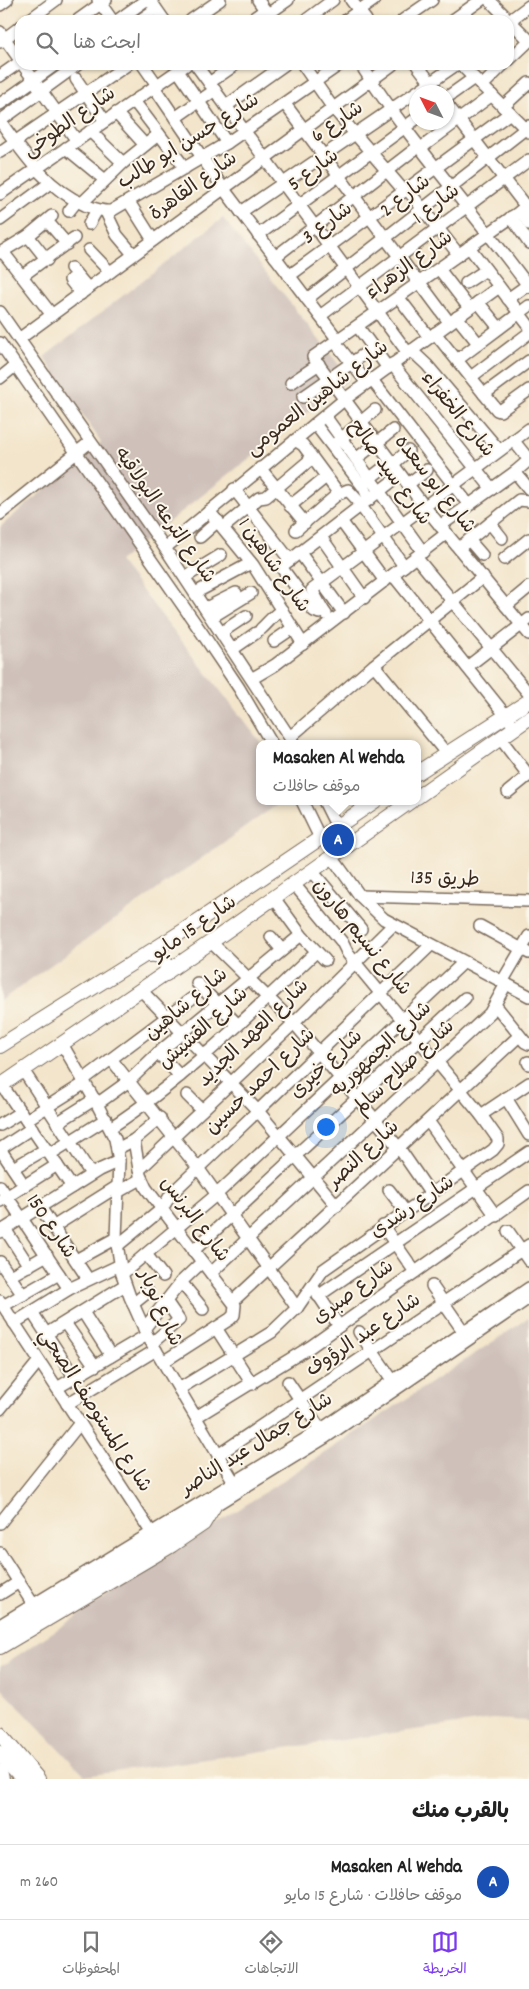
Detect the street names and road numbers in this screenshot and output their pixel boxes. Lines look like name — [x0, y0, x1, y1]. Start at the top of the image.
street label: شارع الطوخى — [18, 81, 122, 165]
street label: شارع حسن ابو طالب — [113, 87, 265, 197]
street label: شارع 6 — [306, 95, 370, 151]
street label: شارع 5 — [283, 143, 345, 199]
street label: شارع القاهرة — [144, 145, 244, 229]
street label: شارع 2 — [375, 169, 437, 225]
street label: شارع 1 — [408, 178, 466, 232]
street label: شارع 3 — [297, 196, 359, 252]
street label: شارع الزهراء — [361, 225, 459, 307]
street label: شارع شاهين العمومى — [241, 334, 395, 464]
street label: شارع الخفراء — [414, 366, 500, 464]
street label: شارع سيد صالح — [341, 414, 437, 532]
street label: شارع ابو سعده — [386, 430, 482, 540]
street label: شارع الترعه البولاقيه — [106, 442, 222, 590]
street label: شارع شاهين 1 — [230, 513, 316, 619]
street label: طريق 135 — [410, 865, 480, 895]
street label: شارع نسيم هارون — [305, 873, 417, 1003]
street label: شارع 15 مايو — [145, 889, 243, 970]
street label: شارع شاهين — [139, 962, 235, 1048]
street label: شارع العهد الجديد — [192, 973, 316, 1095]
street label: شارع القشيش — [153, 981, 255, 1077]
street label: شارع الجمهوريه — [325, 996, 439, 1104]
street label: شارع صلاح سالم — [348, 1014, 462, 1122]
street label: شارع احمد حسين — [200, 1022, 322, 1142]
street label: شارع خيرى — [284, 1024, 370, 1106]
street label: شارع النصر — [320, 1114, 406, 1197]
street label: شارع رشدى — [365, 1169, 461, 1247]
street label: شارع البرنس — [152, 1171, 236, 1269]
street label: شارع 150 — [18, 1189, 82, 1265]
street label: شارع صبرى — [308, 1254, 400, 1332]
street label: شارع نوبار — [129, 1264, 188, 1351]
street label: شارع عبد الرؤوف — [301, 1287, 427, 1385]
street label: شارع المستوصف الصحي — [30, 1323, 158, 1499]
street label: شارع جمال عبد الناصر — [173, 1387, 339, 1504]

